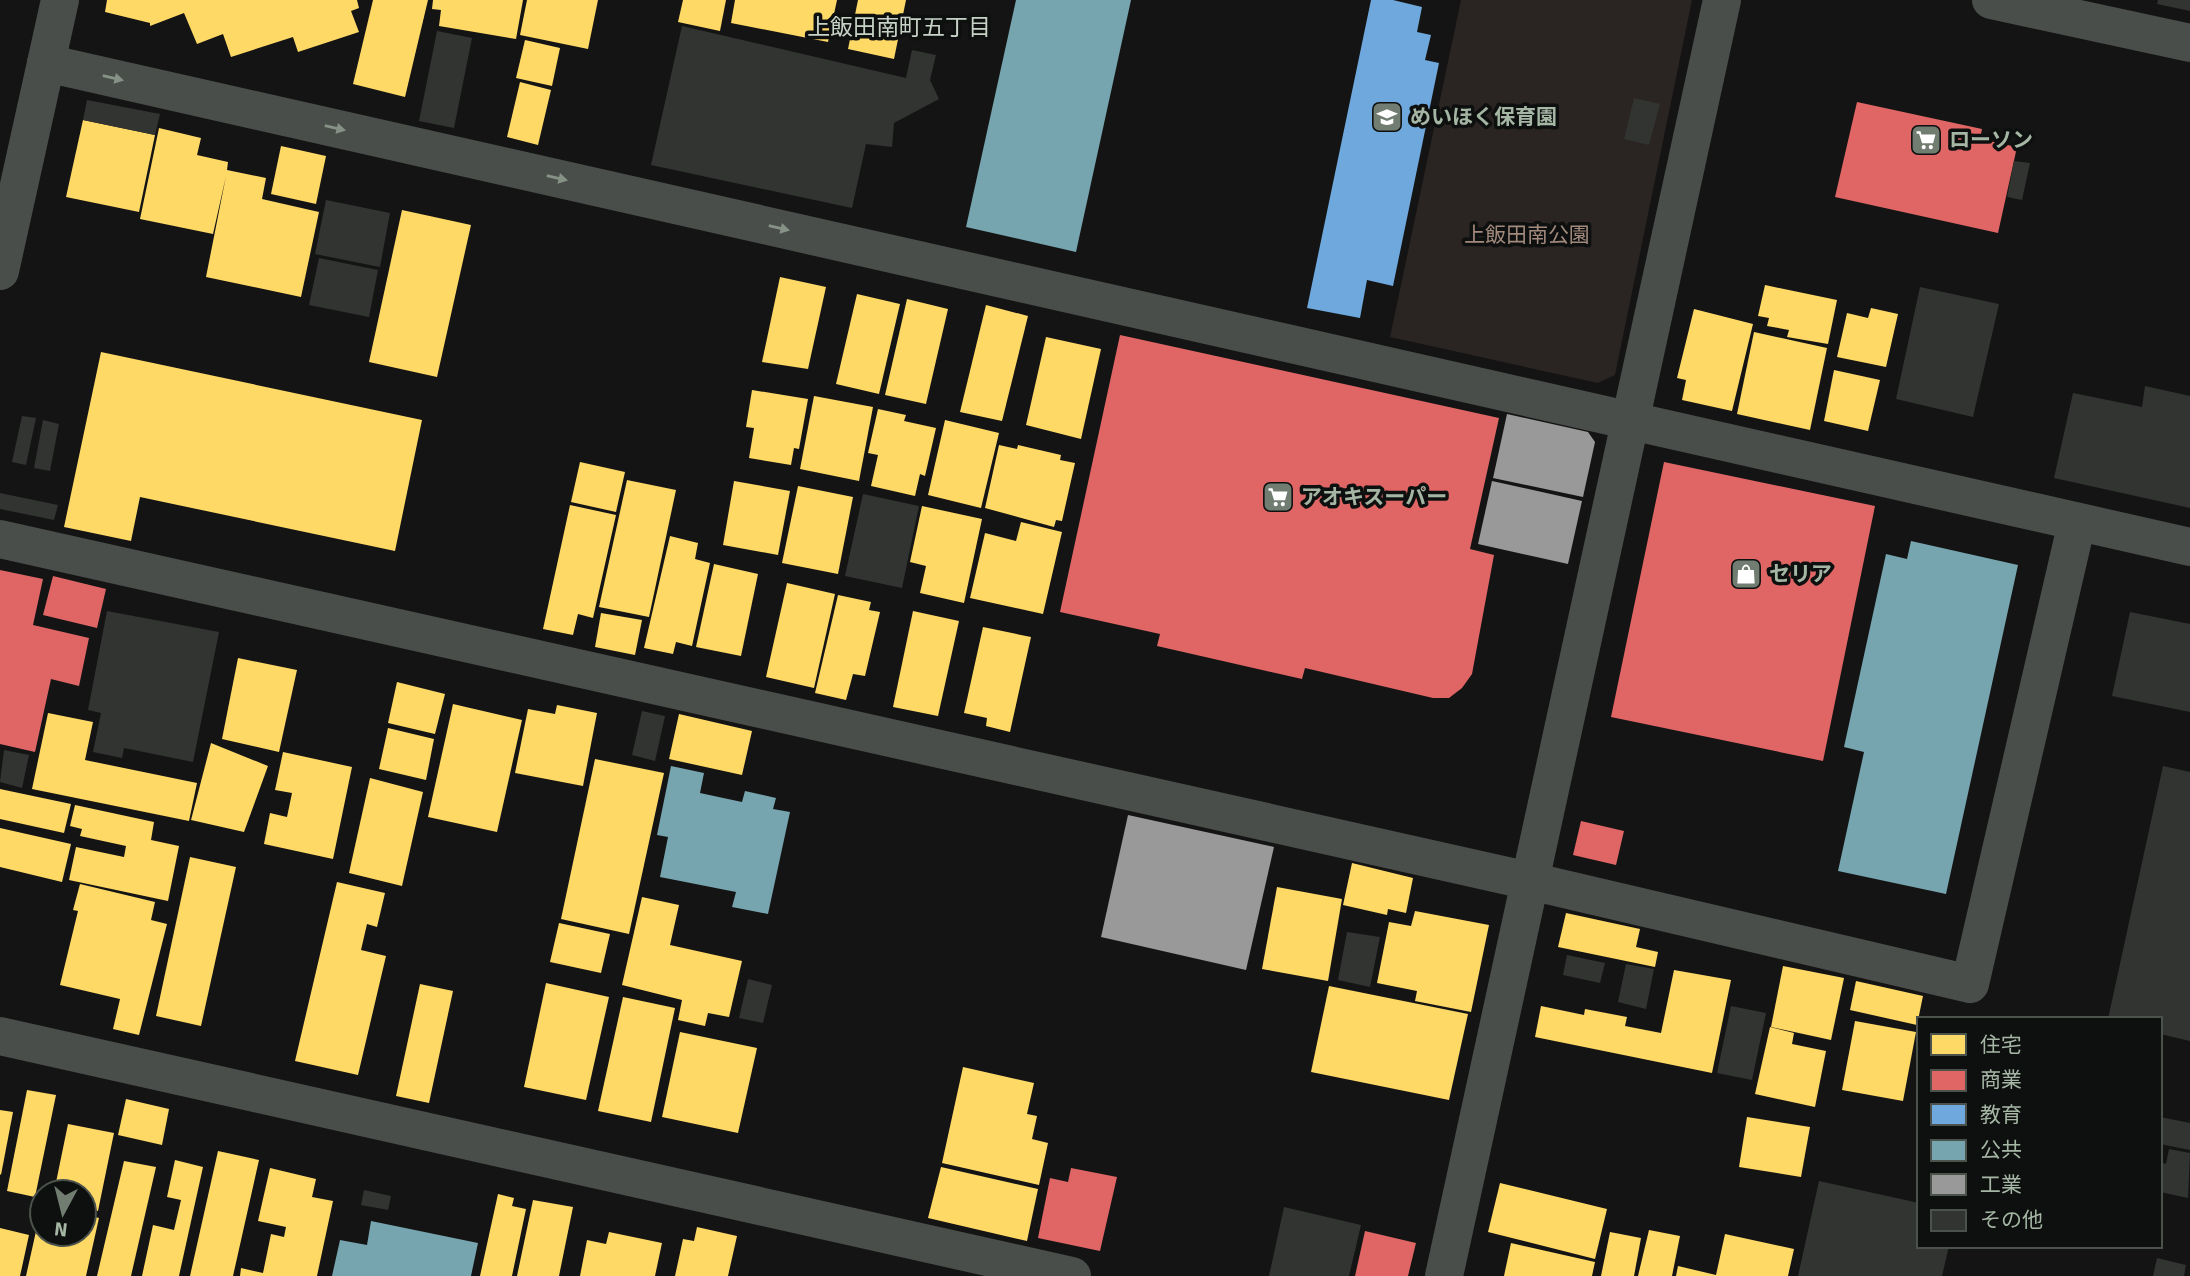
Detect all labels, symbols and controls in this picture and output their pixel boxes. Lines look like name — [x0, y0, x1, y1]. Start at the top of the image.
district label: 上飯田南町五丁目 — [807, 13, 991, 42]
one-way arrow — [102, 72, 124, 83]
school or university icon: めいほく保育園 — [1370, 100, 1404, 134]
place label: めいほく保育園 — [1410, 104, 1557, 130]
one-way arrow — [324, 122, 346, 133]
supermarket icon: ローソン — [1909, 123, 1943, 157]
place label: ローソン — [1949, 127, 2033, 153]
one-way arrow — [546, 172, 568, 183]
one-way arrow — [768, 222, 790, 233]
park label: 上飯田南公園 — [1464, 222, 1590, 248]
supermarket icon: アオキスーパー — [1261, 480, 1295, 514]
place label: アオキスーパー — [1301, 484, 1447, 510]
shop icon: セリア — [1729, 557, 1763, 591]
place label: セリア — [1769, 561, 1832, 587]
legend — [1917, 1017, 2162, 1248]
text: 住宅 — [1980, 1032, 2022, 1058]
text: 商業 — [1980, 1067, 2022, 1093]
text: 教育 — [1980, 1102, 2022, 1128]
text: 公共 — [1980, 1137, 2022, 1163]
text: 工業 — [1980, 1172, 2022, 1198]
north arrow — [28, 1178, 98, 1248]
text: その他 — [1980, 1207, 2043, 1233]
text: N — [53, 1216, 69, 1242]

